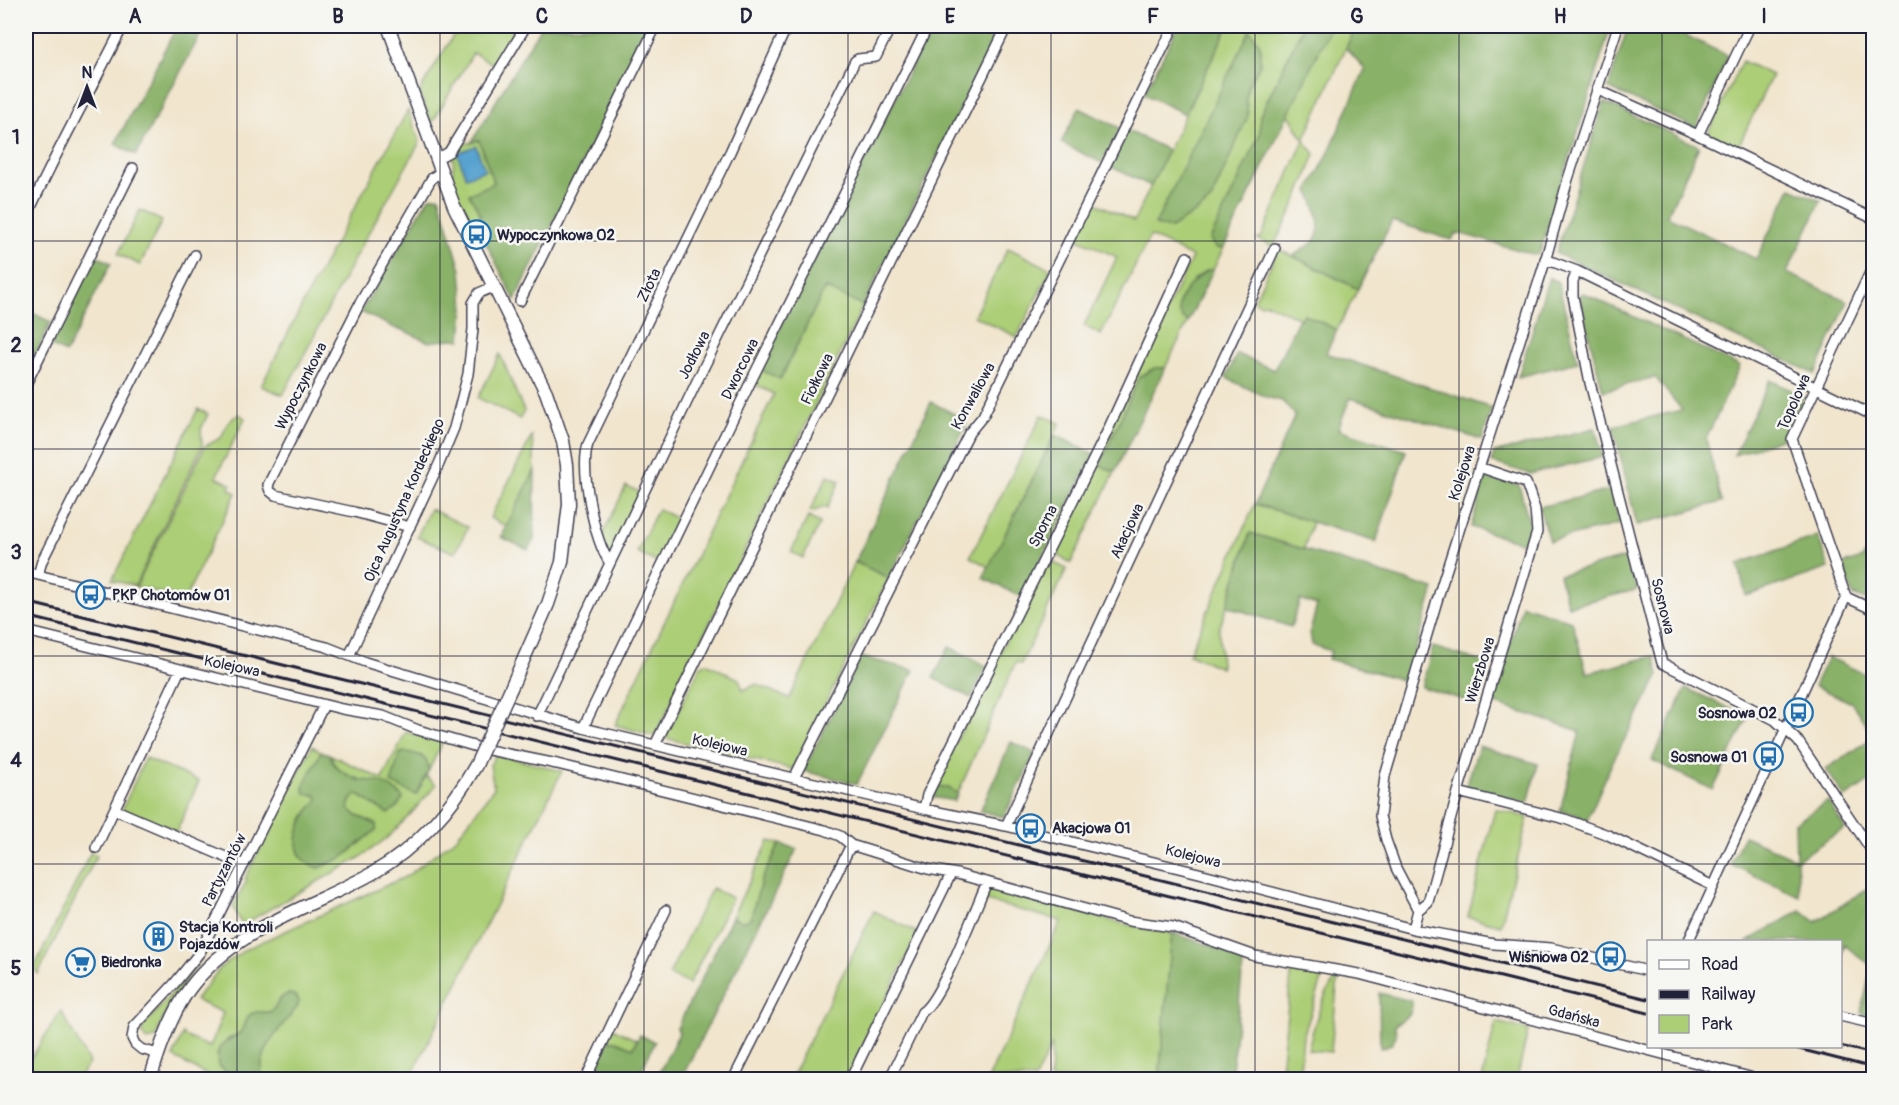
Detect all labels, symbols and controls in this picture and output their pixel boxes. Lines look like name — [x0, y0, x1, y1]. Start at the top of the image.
text: A — [129, 4, 142, 29]
text: B — [332, 4, 344, 29]
text: C — [536, 4, 548, 29]
text: D — [740, 4, 753, 29]
text: E — [945, 4, 956, 29]
text: F — [1147, 4, 1159, 29]
text: G — [1350, 4, 1364, 29]
text: H — [1554, 4, 1567, 29]
text: I — [1761, 4, 1767, 29]
north arrow — [57, 57, 117, 117]
text: N — [82, 63, 93, 83]
text: 1 — [12, 125, 20, 150]
bus stop icon: Wypoczynkowa 02 — [460, 219, 492, 251]
place label: Wypoczynkowa 02 — [497, 226, 615, 245]
street label: Złota — [633, 265, 666, 305]
street label: Jodłowa — [674, 328, 715, 382]
text: 2 — [10, 333, 22, 358]
street label: Dworcowa — [718, 336, 763, 403]
street label: Wypoczynkowa — [271, 339, 332, 433]
street label: Fiołkowa — [797, 350, 838, 408]
street label: Konwaliowa — [947, 359, 1000, 433]
street label: Topolowa — [1774, 371, 1815, 433]
street label: Ojca Augustyna Kordeckiego — [360, 415, 449, 585]
street label: Kolejowa — [1445, 443, 1480, 503]
street label: Akacjowa — [1106, 500, 1149, 562]
street label: Sporna — [1025, 502, 1062, 550]
text: 3 — [10, 540, 22, 565]
street label: Sosnowa — [1646, 576, 1679, 636]
bus stop icon: PKP Chotomów 01 — [75, 579, 107, 611]
place label: PKP Chotomów 01 — [112, 586, 230, 605]
street label: Wierzbowa — [1461, 635, 1500, 706]
street label: Kolejowa — [202, 651, 262, 682]
bus stop icon: Sosnowa 02 — [1782, 697, 1814, 729]
place label: Sosnowa 02 — [1698, 704, 1777, 723]
street label: Kolejowa — [690, 730, 750, 761]
bus stop icon: Sosnowa 01 — [1752, 741, 1784, 773]
text: 4 — [10, 748, 22, 773]
place label: Sosnowa 01 — [1670, 748, 1747, 767]
bus stop icon: Akacjowa 01 — [1015, 812, 1047, 844]
place label: Akacjowa 01 — [1052, 819, 1130, 838]
street label: Partyzantów — [198, 830, 251, 910]
street label: Kolejowa — [1163, 840, 1223, 873]
place label: Stacja Kontroli Pojazdów — [179, 918, 273, 954]
building icon: Stacja Kontroli Pojazdów — [142, 920, 174, 952]
legend — [1647, 940, 1842, 1048]
bus stop icon: Wiśniowa 02 — [1594, 941, 1626, 973]
supermarket icon: Biedronka — [64, 946, 96, 978]
place label: Wiśniowa 02 — [1509, 948, 1589, 967]
place label: Biedronka — [101, 953, 162, 972]
text: Road — [1701, 953, 1738, 976]
text: 5 — [11, 956, 22, 981]
text: Railway — [1701, 983, 1756, 1006]
street label: Gdańska — [1546, 1000, 1602, 1033]
text: Park — [1701, 1013, 1733, 1036]

